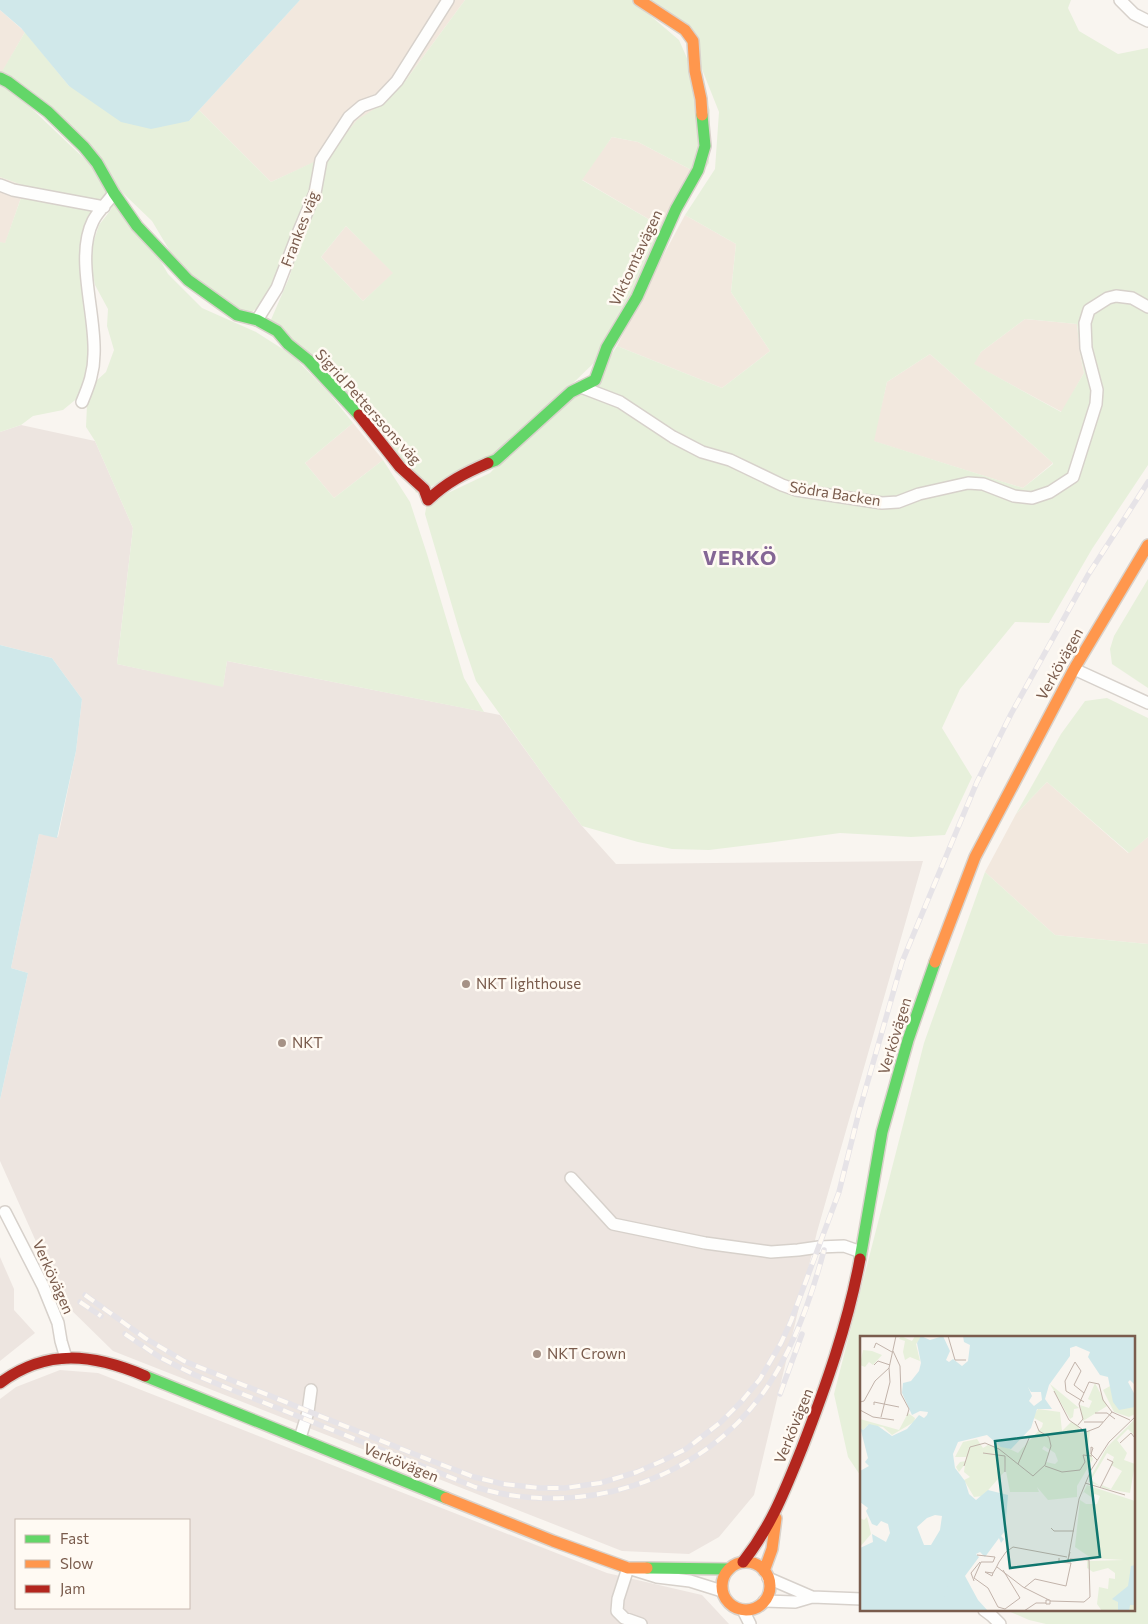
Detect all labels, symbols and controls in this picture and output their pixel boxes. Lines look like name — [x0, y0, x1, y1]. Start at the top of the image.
street label: Frankes väg — [276, 188, 322, 269]
street label: Viktomtavägen — [605, 207, 665, 309]
street label: Sigrid Petterssons väg — [312, 345, 425, 468]
street label: Södra Backen — [788, 477, 882, 509]
district label: VERKÖ — [703, 545, 777, 569]
street label: Verkövägen — [1032, 624, 1086, 703]
place label: NKT lighthouse — [476, 974, 581, 992]
marker: NKT lighthouse — [460, 978, 472, 990]
street label: Verkövägen — [874, 995, 914, 1076]
place label: NKT — [292, 1033, 323, 1051]
marker: NKT — [276, 1037, 288, 1049]
street label: Verkövägen — [30, 1237, 78, 1317]
inset map — [860, 1336, 1136, 1612]
place label: NKT Crown — [547, 1344, 626, 1362]
marker: NKT Crown — [531, 1348, 543, 1360]
street label: Verkövägen — [770, 1385, 816, 1466]
street label: Verkövägen — [361, 1439, 442, 1485]
legend — [15, 1519, 190, 1609]
text: Fast — [60, 1529, 89, 1547]
text: Slow — [60, 1554, 93, 1572]
text: Jam — [60, 1579, 85, 1597]

